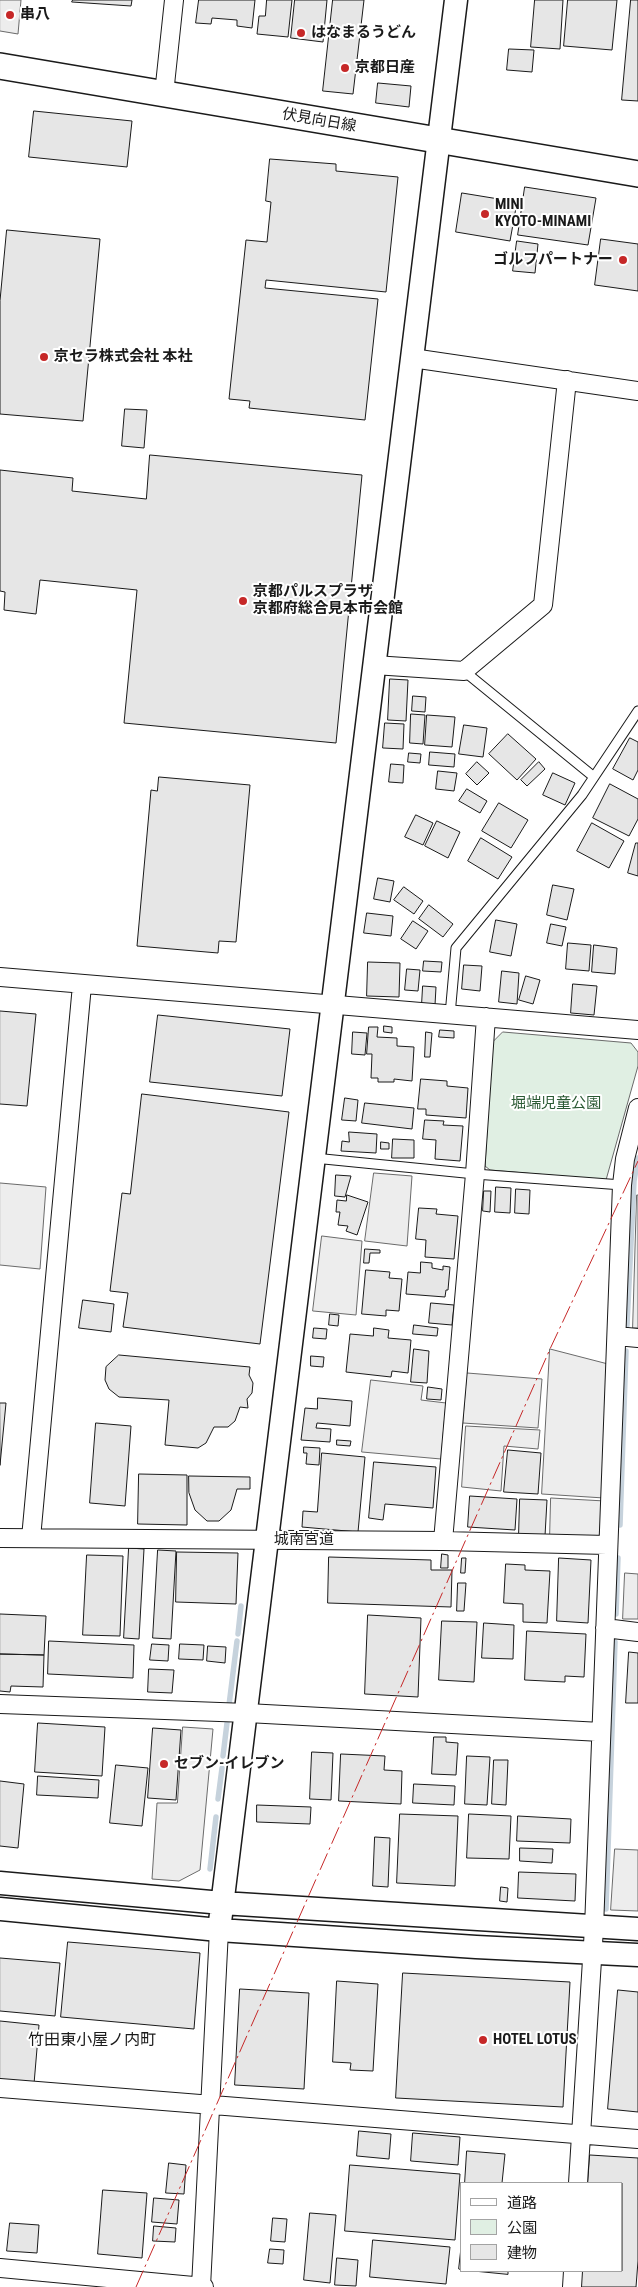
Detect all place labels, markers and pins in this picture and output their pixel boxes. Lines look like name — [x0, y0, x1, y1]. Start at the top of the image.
place label: 串八 — [20, 6, 50, 24]
marker: 串八 — [4, 9, 16, 21]
place label: はなまるうどん — [311, 24, 416, 42]
marker: はなまるうどん — [295, 27, 307, 39]
place label: 京都日産 — [355, 59, 415, 77]
marker: 京都日産 — [339, 62, 351, 74]
place label: MINI KYOTO-MINAMI — [495, 196, 591, 231]
marker: MINI KYOTO-MINAMI — [479, 208, 491, 220]
place label: ゴルフパートナー — [493, 251, 613, 269]
marker: ゴルフパートナー — [617, 254, 629, 266]
place label: 京セラ株式会社 本社 — [54, 348, 192, 366]
marker: 京セラ株式会社 本社 — [38, 351, 50, 363]
place label: 京都パルスプラザ 京都府総合見本市会館 — [253, 583, 403, 618]
marker: 京都パルスプラザ 京都府総合見本市会館 — [237, 595, 249, 607]
place label: セブン-イレブン — [174, 1755, 284, 1773]
marker: セブン-イレブン — [158, 1758, 170, 1770]
place label: HOTEL LOTUS — [493, 2031, 577, 2049]
marker: HOTEL LOTUS — [477, 2034, 489, 2046]

